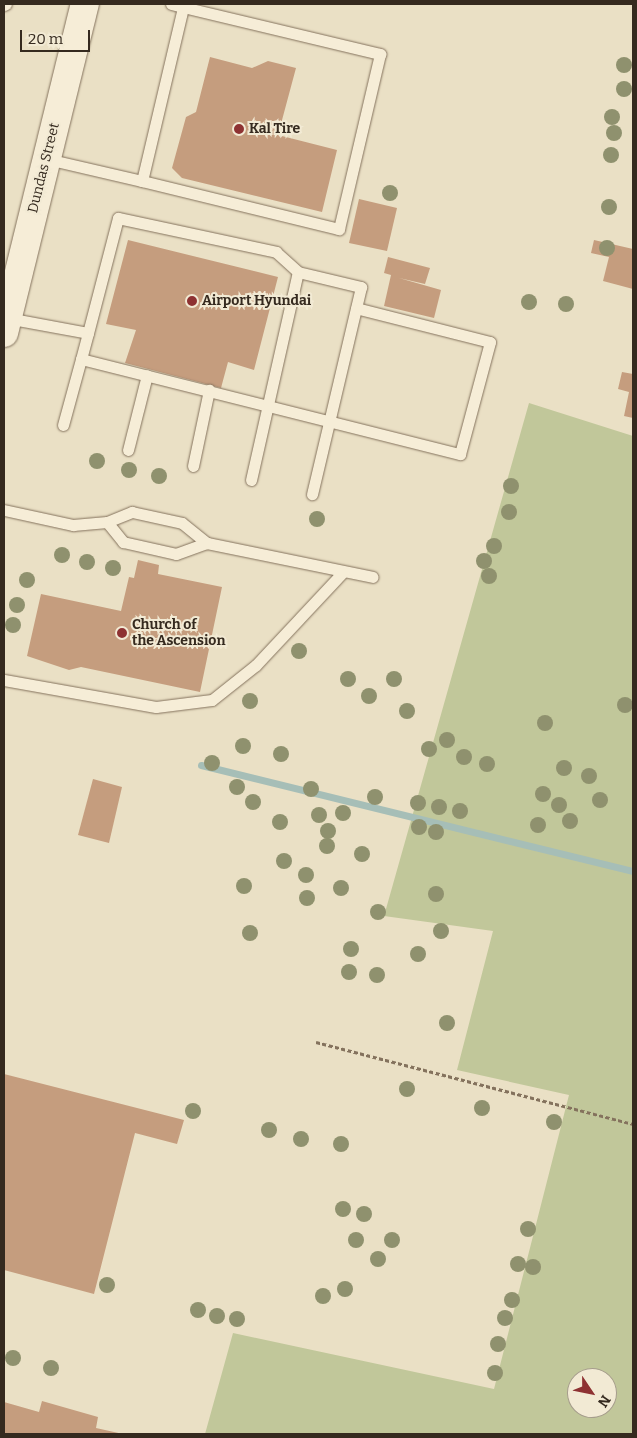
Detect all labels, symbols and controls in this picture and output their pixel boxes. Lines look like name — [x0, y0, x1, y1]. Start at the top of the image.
scale bar — [22, 20, 92, 52]
text: 20 m — [28, 30, 63, 48]
street label: Dundas Street — [25, 121, 63, 215]
place label: Kal Tire — [249, 121, 300, 137]
marker: Kal Tire — [233, 123, 245, 135]
place label: Airport Hyundai — [202, 293, 311, 309]
marker: Airport Hyundai — [186, 295, 198, 307]
place label: Church of the Ascension — [132, 617, 225, 650]
marker: Church of the Ascension — [116, 627, 128, 639]
north arrow — [567, 1368, 617, 1418]
text: N — [594, 1392, 614, 1410]

